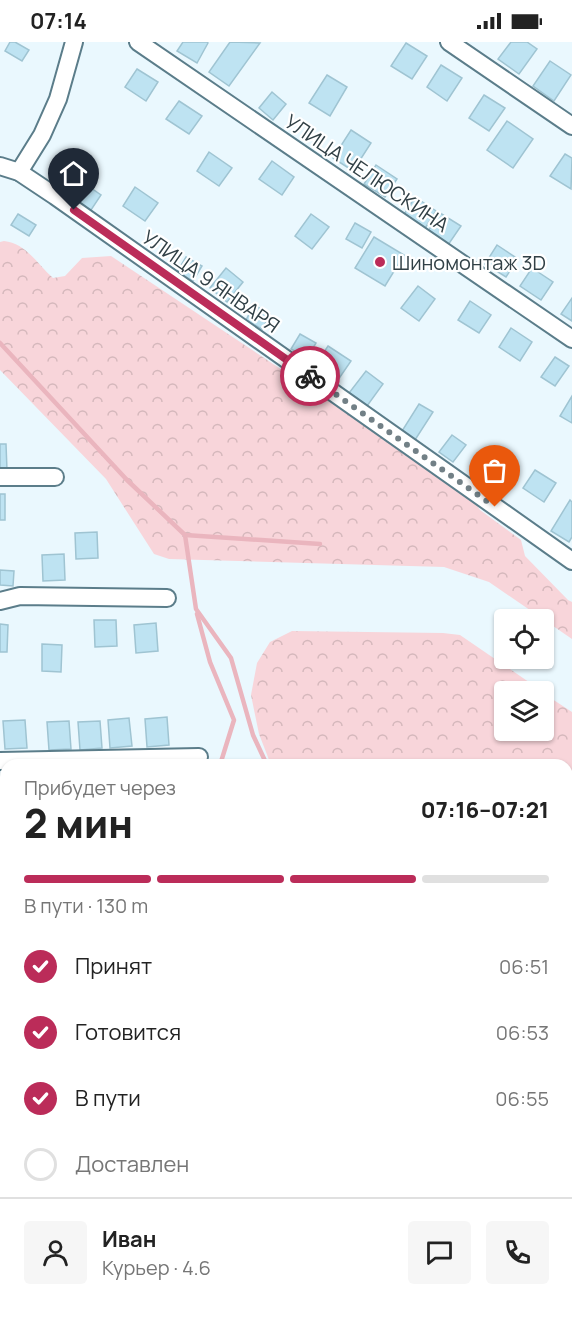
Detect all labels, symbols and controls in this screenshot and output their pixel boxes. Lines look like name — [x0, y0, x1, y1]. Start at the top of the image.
text: 07:14 — [30, 6, 87, 36]
street label: УЛИЦА ЧЕЛЮСКИНА — [280, 108, 455, 238]
pin — [48, 148, 99, 210]
icon: home — [57, 157, 90, 190]
street label: УЛИЦА 9 ЯНВАРЯ — [137, 223, 285, 339]
place label: Шиномонтаж 3D — [392, 249, 546, 276]
marker: Шиномонтаж 3D — [373, 255, 387, 269]
courier — [280, 346, 340, 406]
icon: bike — [294, 360, 327, 393]
pin — [469, 445, 520, 507]
icon: bag — [478, 454, 511, 487]
map controls — [494, 609, 554, 741]
button: locate — [494, 609, 554, 669]
button: layers — [494, 681, 554, 741]
text: Прибудет через — [24, 774, 176, 801]
text: 07:16–07:21 — [421, 795, 549, 825]
text: 2 мин — [24, 796, 133, 850]
text: В пути · 130 m — [24, 892, 148, 919]
icon: check — [24, 950, 57, 983]
text: Принят — [75, 951, 152, 981]
text: 06:51 — [499, 953, 549, 980]
icon: check — [24, 1016, 57, 1049]
text: Готовится — [75, 1017, 181, 1047]
text: 06:53 — [496, 1019, 549, 1046]
icon: check — [24, 1082, 57, 1115]
text: В пути — [75, 1083, 141, 1113]
text: 06:55 — [495, 1085, 549, 1112]
text: Доставлен — [75, 1149, 189, 1179]
button: person — [24, 1221, 87, 1284]
button: chat — [408, 1221, 471, 1284]
button: phone — [486, 1221, 549, 1284]
text: Иван — [102, 1224, 156, 1254]
text: Курьер · 4.6 — [102, 1254, 211, 1281]

